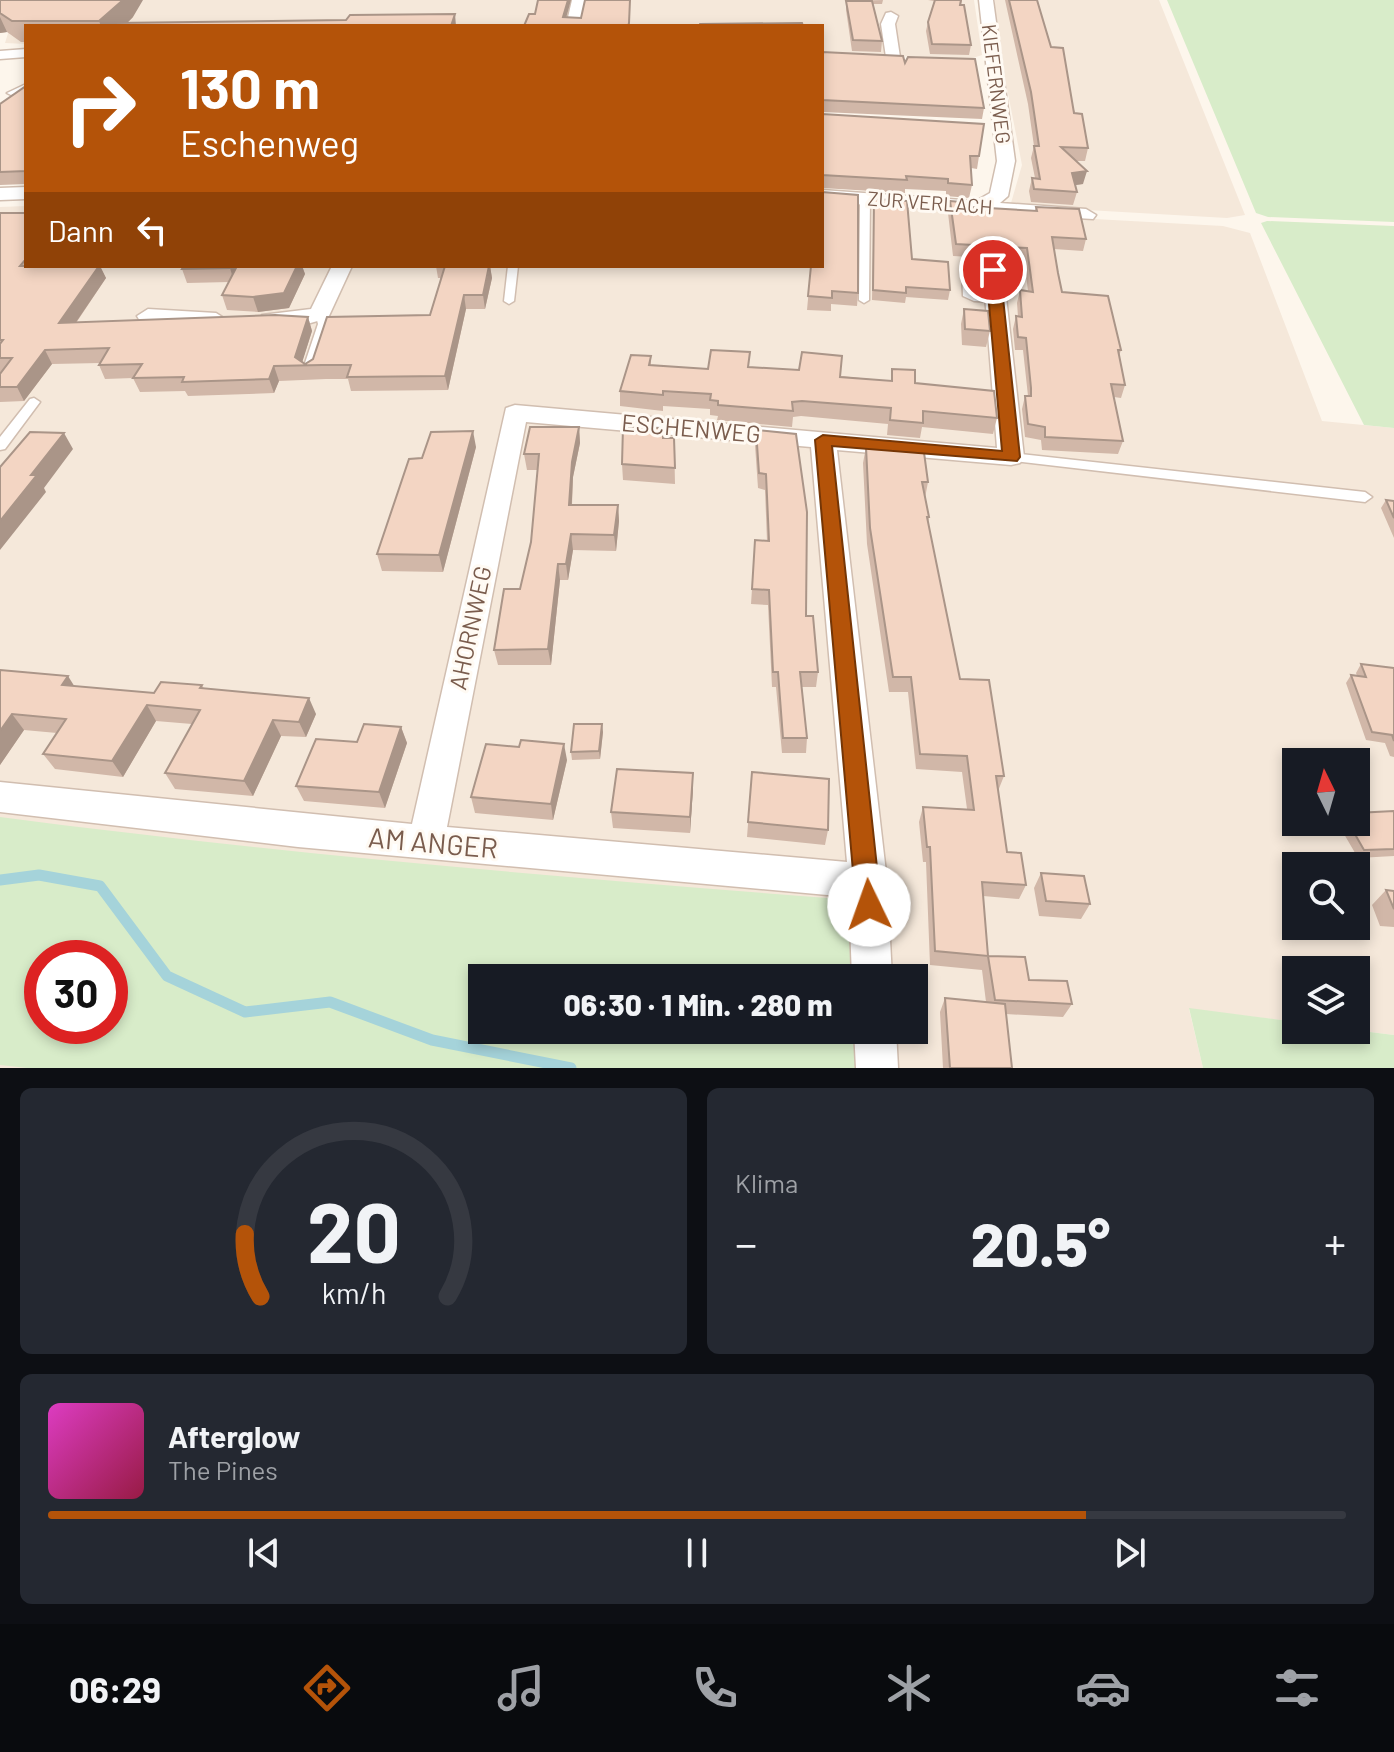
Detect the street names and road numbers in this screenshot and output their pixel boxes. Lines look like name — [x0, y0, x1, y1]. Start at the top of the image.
street label: KIEFERNWEG — [978, 23, 1016, 145]
street label: ZUR VERLACH — [867, 186, 993, 218]
street label: ESCHENWEG — [620, 407, 762, 448]
street label: AHORNWEG — [442, 563, 497, 692]
street label: AM ANGER — [367, 819, 499, 865]

